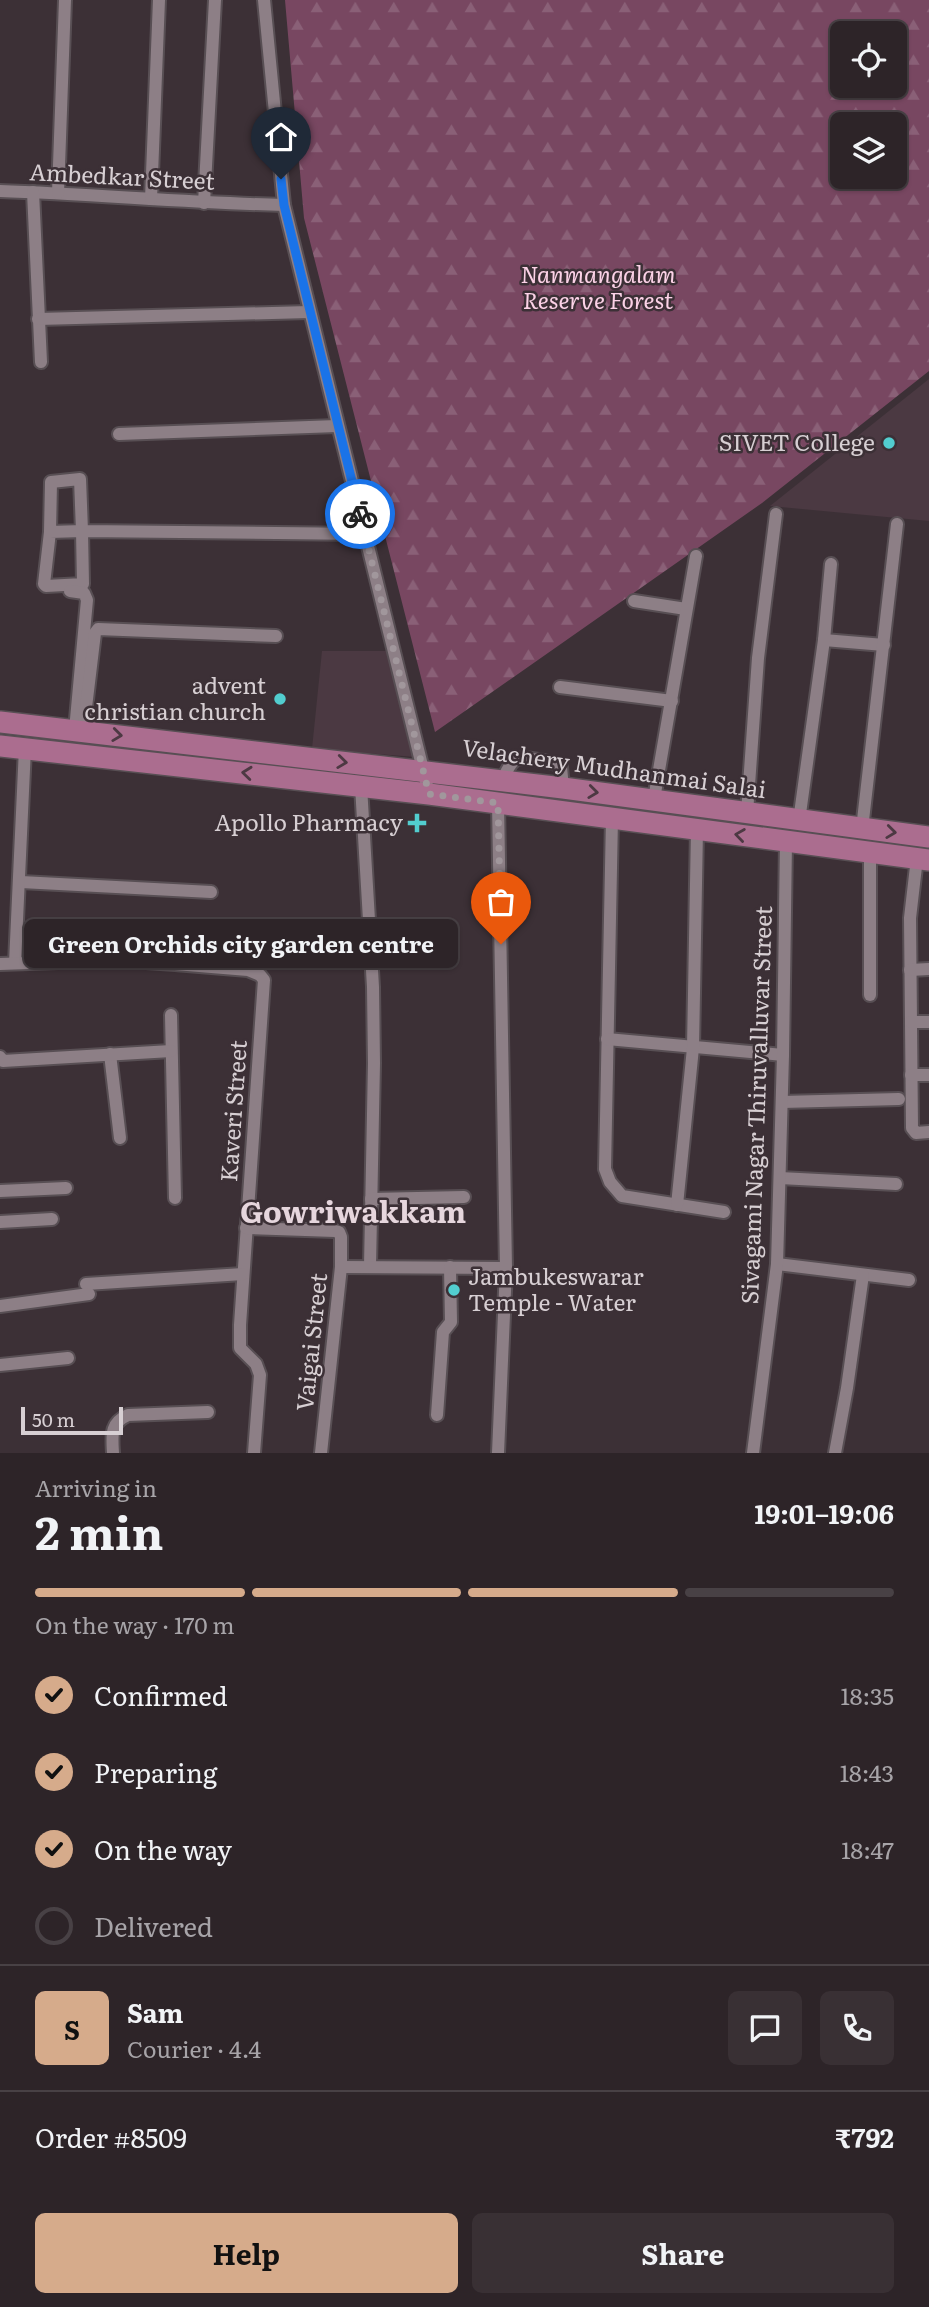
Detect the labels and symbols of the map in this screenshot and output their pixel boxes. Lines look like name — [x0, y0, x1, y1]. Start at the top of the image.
pin — [251, 107, 311, 179]
street label: Ambedkar Street — [29, 153, 216, 197]
park label: Nanmangalam Reserve Forest — [520, 256, 676, 316]
place label: SIVET College — [719, 424, 875, 458]
marker: SIVET College — [881, 435, 897, 451]
courier — [325, 479, 395, 549]
place label: advent christian church — [84, 667, 267, 727]
marker: advent christian church — [272, 691, 288, 707]
one-way arrow — [111, 728, 122, 743]
street label: Velachery Mudhanmai Salai — [460, 729, 769, 805]
one-way arrow — [337, 754, 348, 769]
one-way arrow — [241, 766, 253, 781]
one-way arrow — [587, 784, 599, 799]
place label: Apollo Pharmacy — [215, 804, 404, 838]
marker: Apollo Pharmacy — [409, 815, 425, 831]
one-way arrow — [885, 825, 897, 840]
one-way arrow — [734, 828, 746, 843]
pin — [471, 872, 531, 944]
street label: Sivagami Nagar Thiruvalluvar Street — [731, 904, 779, 1305]
callout: Green Orchids city garden centre — [25, 920, 459, 968]
street label: Kaveri Street — [210, 1038, 254, 1183]
district label: Gowriwakkam — [240, 1188, 466, 1232]
place label: Jambukeswarar Temple - Water — [468, 1258, 644, 1318]
street label: Vaigai Street — [286, 1270, 334, 1412]
marker: Jambukeswarar Temple - Water — [446, 1282, 462, 1298]
scale bar — [21, 1404, 122, 1436]

